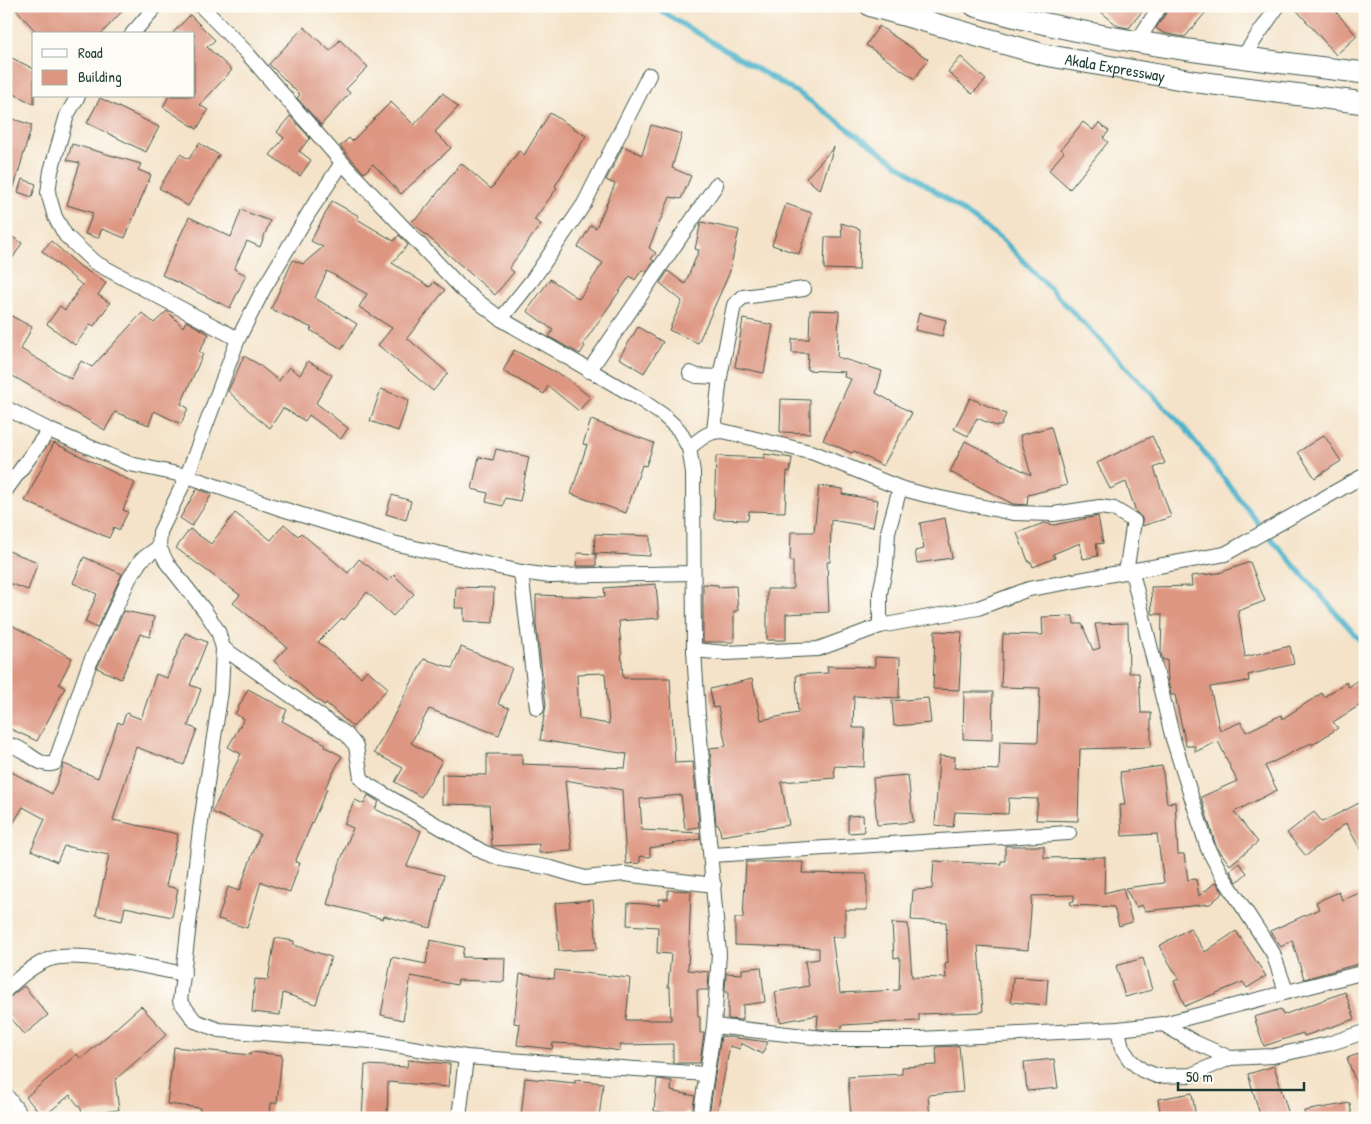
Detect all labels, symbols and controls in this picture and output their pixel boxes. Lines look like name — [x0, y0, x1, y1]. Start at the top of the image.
legend — [32, 32, 195, 98]
text: Road — [78, 42, 103, 63]
street label: Akala Expressway — [1063, 48, 1167, 87]
text: Building — [78, 66, 122, 87]
scale bar — [1178, 1059, 1305, 1091]
text: 50 m — [1186, 1066, 1213, 1087]

